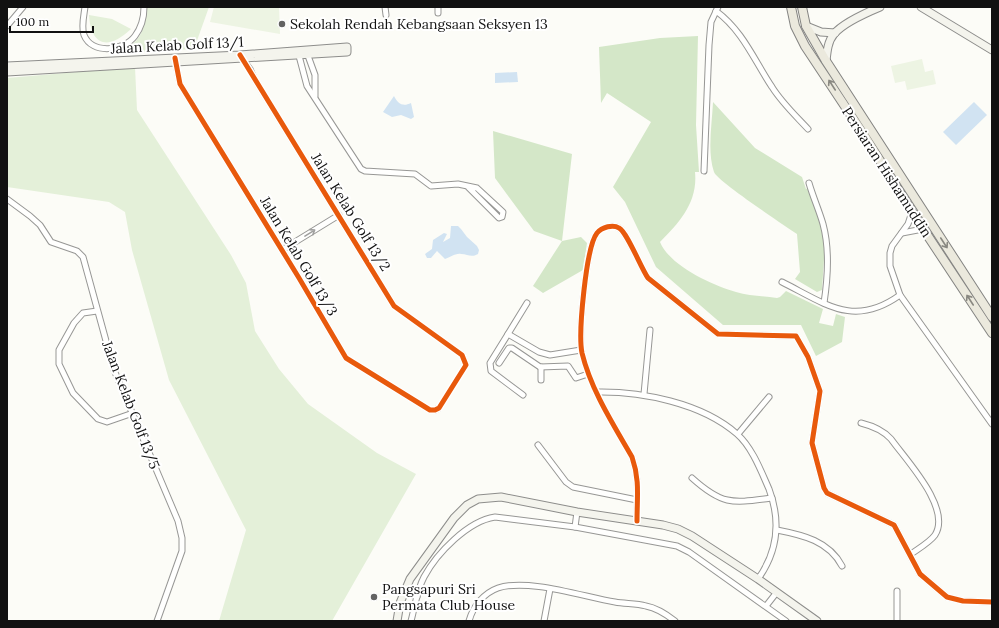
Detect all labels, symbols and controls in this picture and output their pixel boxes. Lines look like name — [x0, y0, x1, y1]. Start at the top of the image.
scale bar — [10, 8, 93, 34]
text: 100 m — [16, 14, 49, 29]
place label: Sekolah Rendah Kebangsaan Seksyen 13 — [290, 15, 548, 33]
marker: Sekolah Rendah Kebangsaan Seksyen 13 — [277, 19, 287, 29]
street label: Jalan Kelab Golf 13/1 — [109, 33, 244, 58]
one-way arrow — [827, 79, 835, 91]
street label: Persiaran Hishamuddin — [838, 103, 936, 241]
street label: Jalan Kelab Golf 13/2 — [307, 149, 395, 274]
street label: Jalan Kelab Golf 13/3 — [256, 192, 342, 319]
one-way arrow — [304, 228, 316, 236]
one-way arrow — [940, 237, 948, 248]
one-way arrow — [966, 294, 974, 306]
street label: Jalan Kelab Golf 13/5 — [98, 337, 164, 472]
place label: Pangsapuri Sri Permata Club House — [382, 580, 515, 614]
marker: Pangsapuri Sri Permata Club House — [369, 592, 379, 602]

